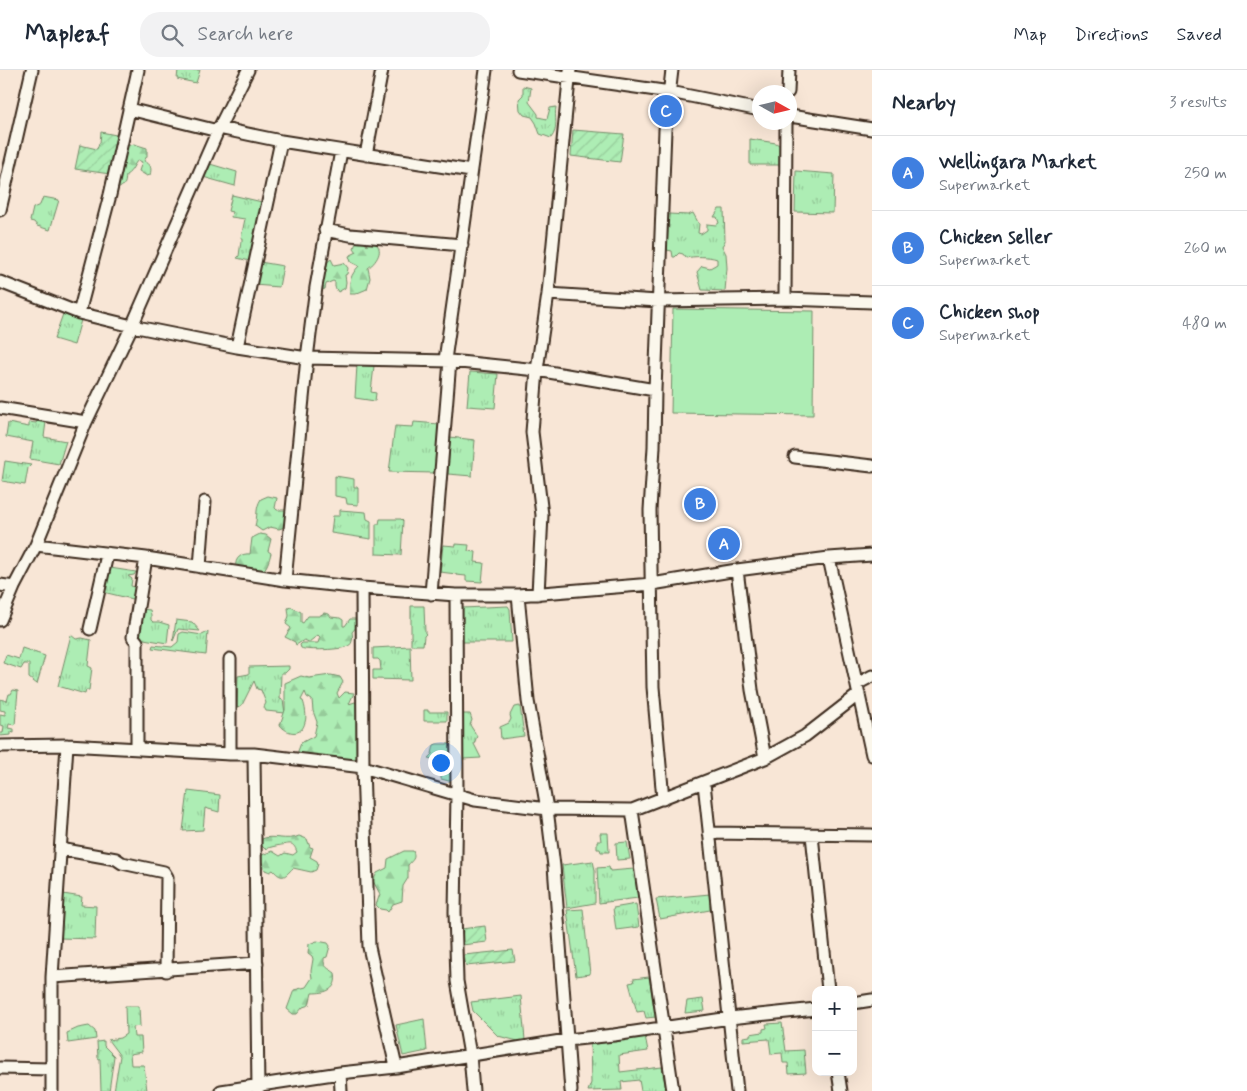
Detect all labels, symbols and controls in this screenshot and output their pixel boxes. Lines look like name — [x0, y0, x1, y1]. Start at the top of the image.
search box — [140, 12, 490, 57]
text: Mapleaf — [25, 19, 110, 50]
icon: search — [158, 21, 186, 49]
text: Search here — [198, 22, 293, 47]
text: Map — [1014, 23, 1047, 47]
text: Directions — [1075, 23, 1149, 47]
text: Saved — [1177, 23, 1222, 47]
north arrow — [752, 85, 797, 130]
text: Nearby — [892, 89, 956, 117]
pin: C — [650, 92, 682, 130]
text: 3 results — [1169, 92, 1227, 113]
text: Wellingara Market — [939, 150, 1097, 175]
text: A — [903, 163, 913, 184]
text: 250 m — [1184, 163, 1227, 184]
text: Supermarket — [939, 175, 1030, 196]
text: Chicken seller — [939, 225, 1052, 250]
text: B — [903, 238, 913, 259]
text: 260 m — [1184, 238, 1227, 259]
text: Supermarket — [939, 250, 1030, 271]
text: Chicken shop — [939, 300, 1040, 325]
text: C — [902, 313, 914, 334]
text: 480 m — [1182, 313, 1227, 334]
text: Supermarket — [939, 325, 1030, 346]
pin: B — [684, 485, 716, 523]
pin: A — [708, 525, 740, 563]
your location — [428, 750, 454, 776]
map controls — [812, 986, 857, 1076]
button: + — [812, 986, 857, 1031]
button: − — [812, 1031, 857, 1076]

